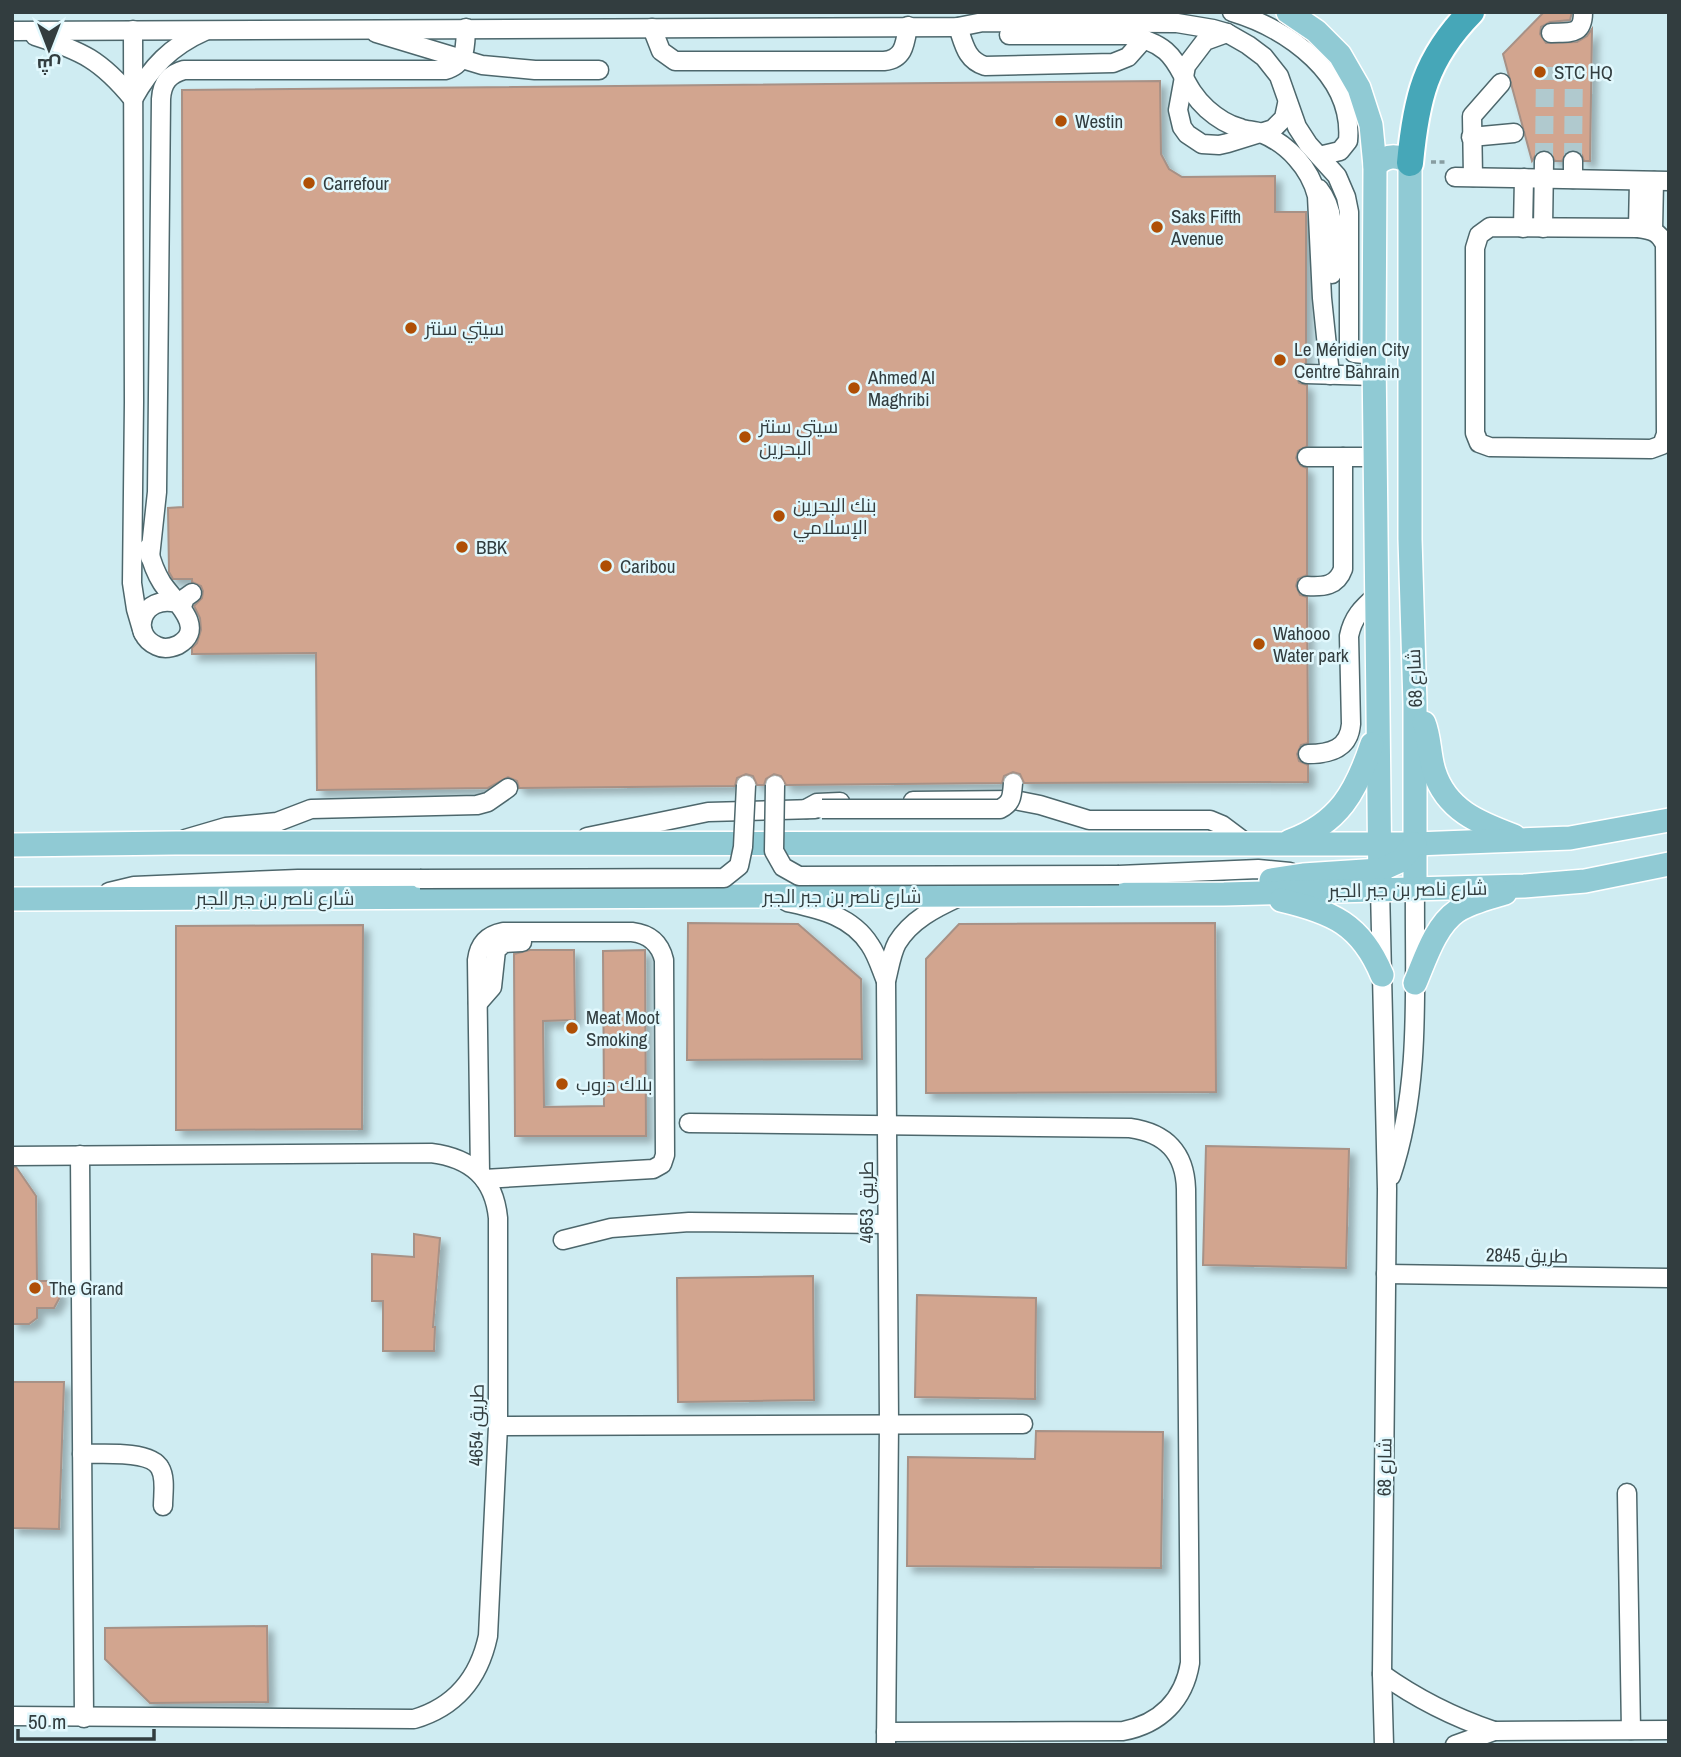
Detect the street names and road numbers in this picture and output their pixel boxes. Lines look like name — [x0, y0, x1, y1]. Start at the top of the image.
street label: شارع 68 — [1400, 648, 1429, 708]
street label: شارع ناصر بن جبر الجبر — [1327, 875, 1488, 904]
street label: شارع ناصر بن جبر الجبر — [762, 883, 921, 910]
street label: شارع ناصر بن جبر الجبر — [195, 885, 354, 912]
street label: طريق 4653 — [853, 1161, 879, 1243]
street label: طريق 2845 — [1486, 1241, 1568, 1269]
street label: طريق 4654 — [462, 1384, 490, 1466]
street label: شارع 68 — [1370, 1438, 1399, 1496]

